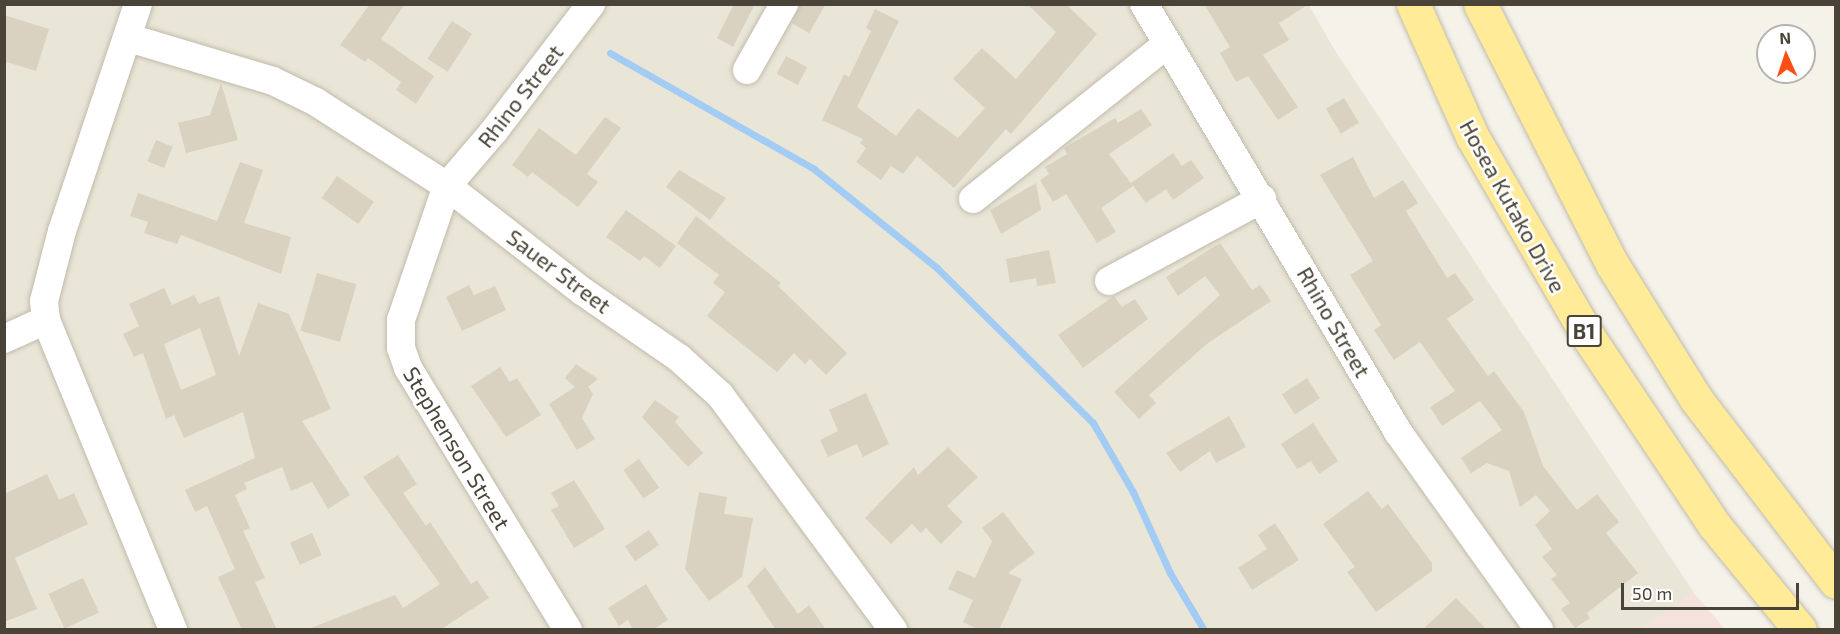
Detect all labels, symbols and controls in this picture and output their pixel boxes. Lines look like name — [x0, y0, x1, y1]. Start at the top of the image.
north arrow — [1756, 24, 1816, 84]
text: N — [1779, 28, 1791, 47]
street label: Rhino Street — [472, 39, 568, 153]
street label: Hosea Kutako Drive — [1455, 115, 1571, 297]
street label: Sauer Street — [502, 223, 616, 319]
street label: Rhino Street — [1292, 262, 1376, 382]
road number: B1 — [1566, 313, 1602, 349]
street label: Stephenson Street — [398, 362, 516, 534]
scale bar — [1624, 571, 1802, 609]
text: 50 m — [1632, 582, 1672, 604]

